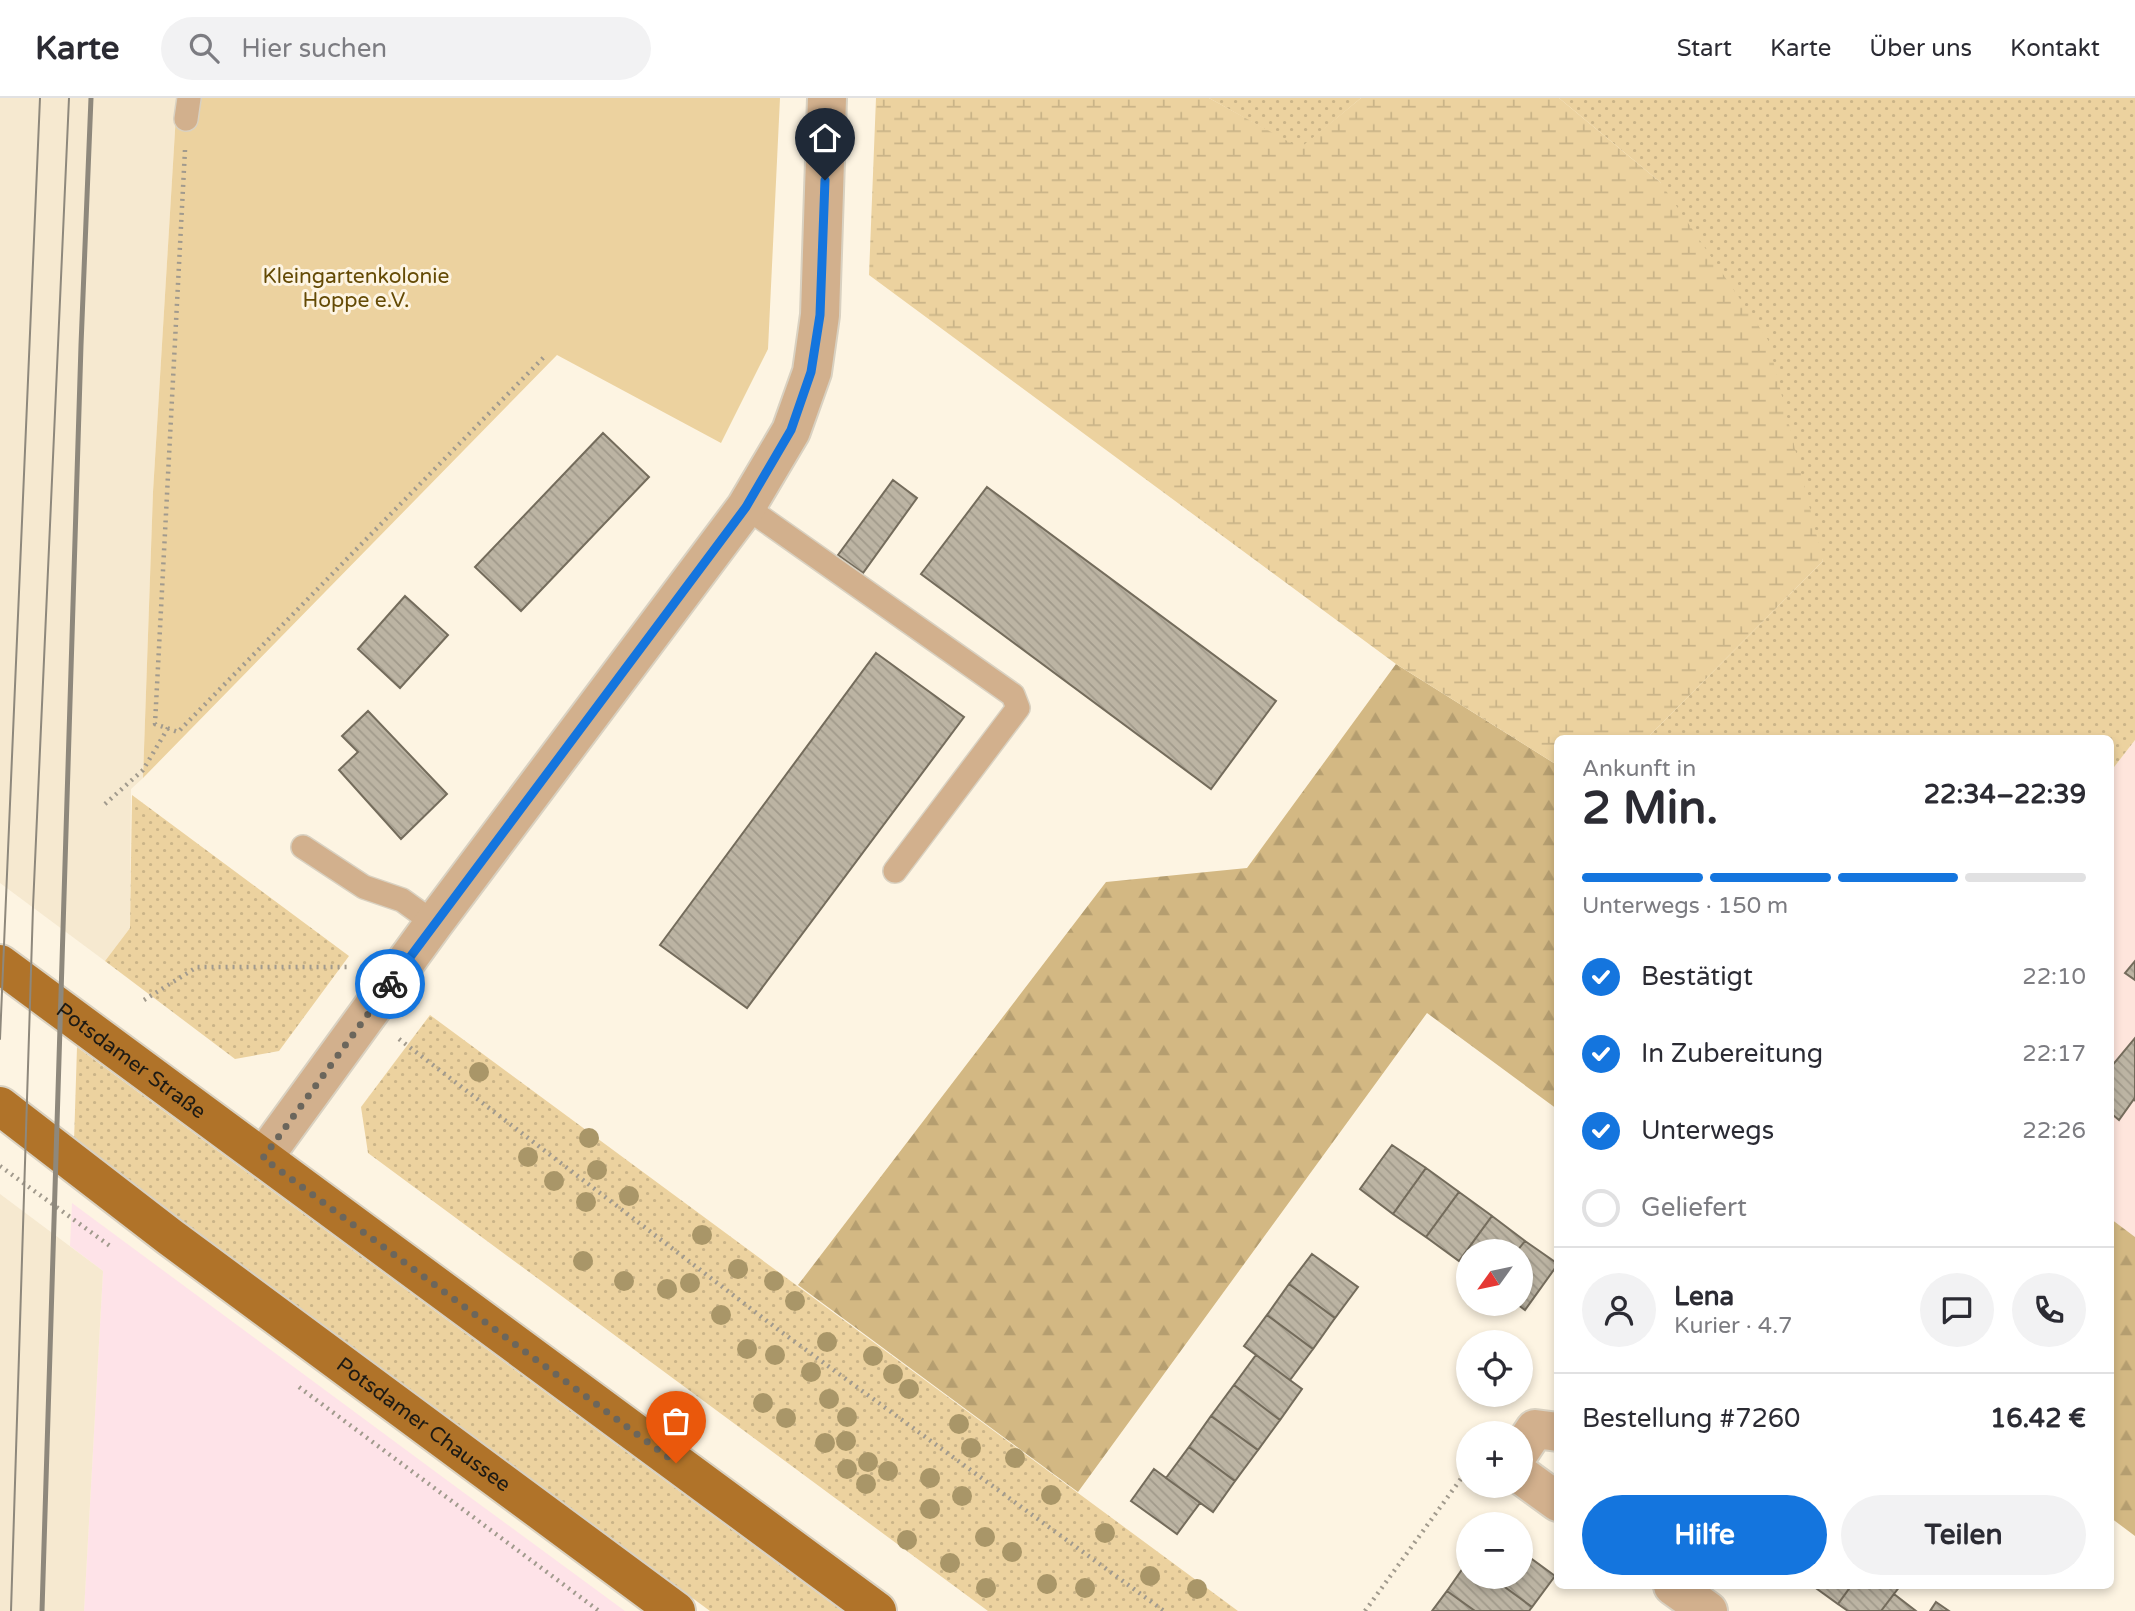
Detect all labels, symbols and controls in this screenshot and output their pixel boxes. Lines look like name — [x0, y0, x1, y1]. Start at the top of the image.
search box — [161, 17, 651, 80]
text: Karte — [35, 29, 119, 68]
icon: search — [185, 29, 223, 67]
text: Hier suchen — [241, 33, 387, 64]
text: Start — [1677, 34, 1732, 63]
text: Karte — [1770, 34, 1831, 63]
text: Über uns — [1869, 34, 1972, 63]
text: Kontakt — [2010, 34, 2100, 63]
pin — [795, 108, 855, 180]
icon: home — [806, 119, 844, 157]
park label: Kleingartenkolonie Hoppe e.V. — [263, 264, 449, 313]
text: Ankunft in — [1582, 755, 1696, 783]
text: 22:34–22:39 — [1924, 779, 2086, 810]
text: 2 Min. — [1582, 781, 1718, 836]
text: Unterwegs · 150 m — [1582, 892, 1788, 920]
courier — [355, 949, 425, 1019]
icon: check — [1582, 958, 1620, 996]
text: Bestätigt — [1641, 961, 1753, 992]
text: 22:10 — [2022, 963, 2086, 991]
icon: bike — [371, 965, 409, 1003]
street label: Potsdamer Straße — [52, 997, 211, 1124]
icon: check — [1582, 1035, 1620, 1073]
text: In Zubereitung — [1641, 1038, 1823, 1069]
text: 22:17 — [2022, 1040, 2086, 1068]
icon: check — [1582, 1112, 1620, 1150]
text: Unterwegs — [1641, 1115, 1774, 1146]
text: 22:26 — [2022, 1117, 2086, 1145]
text: Geliefert — [1641, 1192, 1747, 1223]
north arrow — [1456, 1239, 1533, 1316]
map controls — [1456, 1239, 1533, 1589]
button: person — [1582, 1273, 1656, 1347]
button: chat — [1920, 1273, 1994, 1347]
button: phone — [2012, 1273, 2086, 1347]
text: Lena — [1674, 1281, 1734, 1312]
text: Kurier · 4.7 — [1674, 1312, 1792, 1340]
button: locate — [1456, 1330, 1533, 1407]
street label: Potsdamer Chaussee — [332, 1352, 516, 1497]
pin — [646, 1391, 706, 1463]
icon: bag — [657, 1402, 695, 1440]
text: Bestellung #7260 — [1582, 1403, 1800, 1434]
text: 16.42 € — [1990, 1403, 2086, 1434]
button: + — [1456, 1421, 1533, 1498]
button: Hilfe — [1582, 1495, 1827, 1575]
button: Teilen — [1841, 1495, 2086, 1575]
button: − — [1456, 1512, 1533, 1589]

